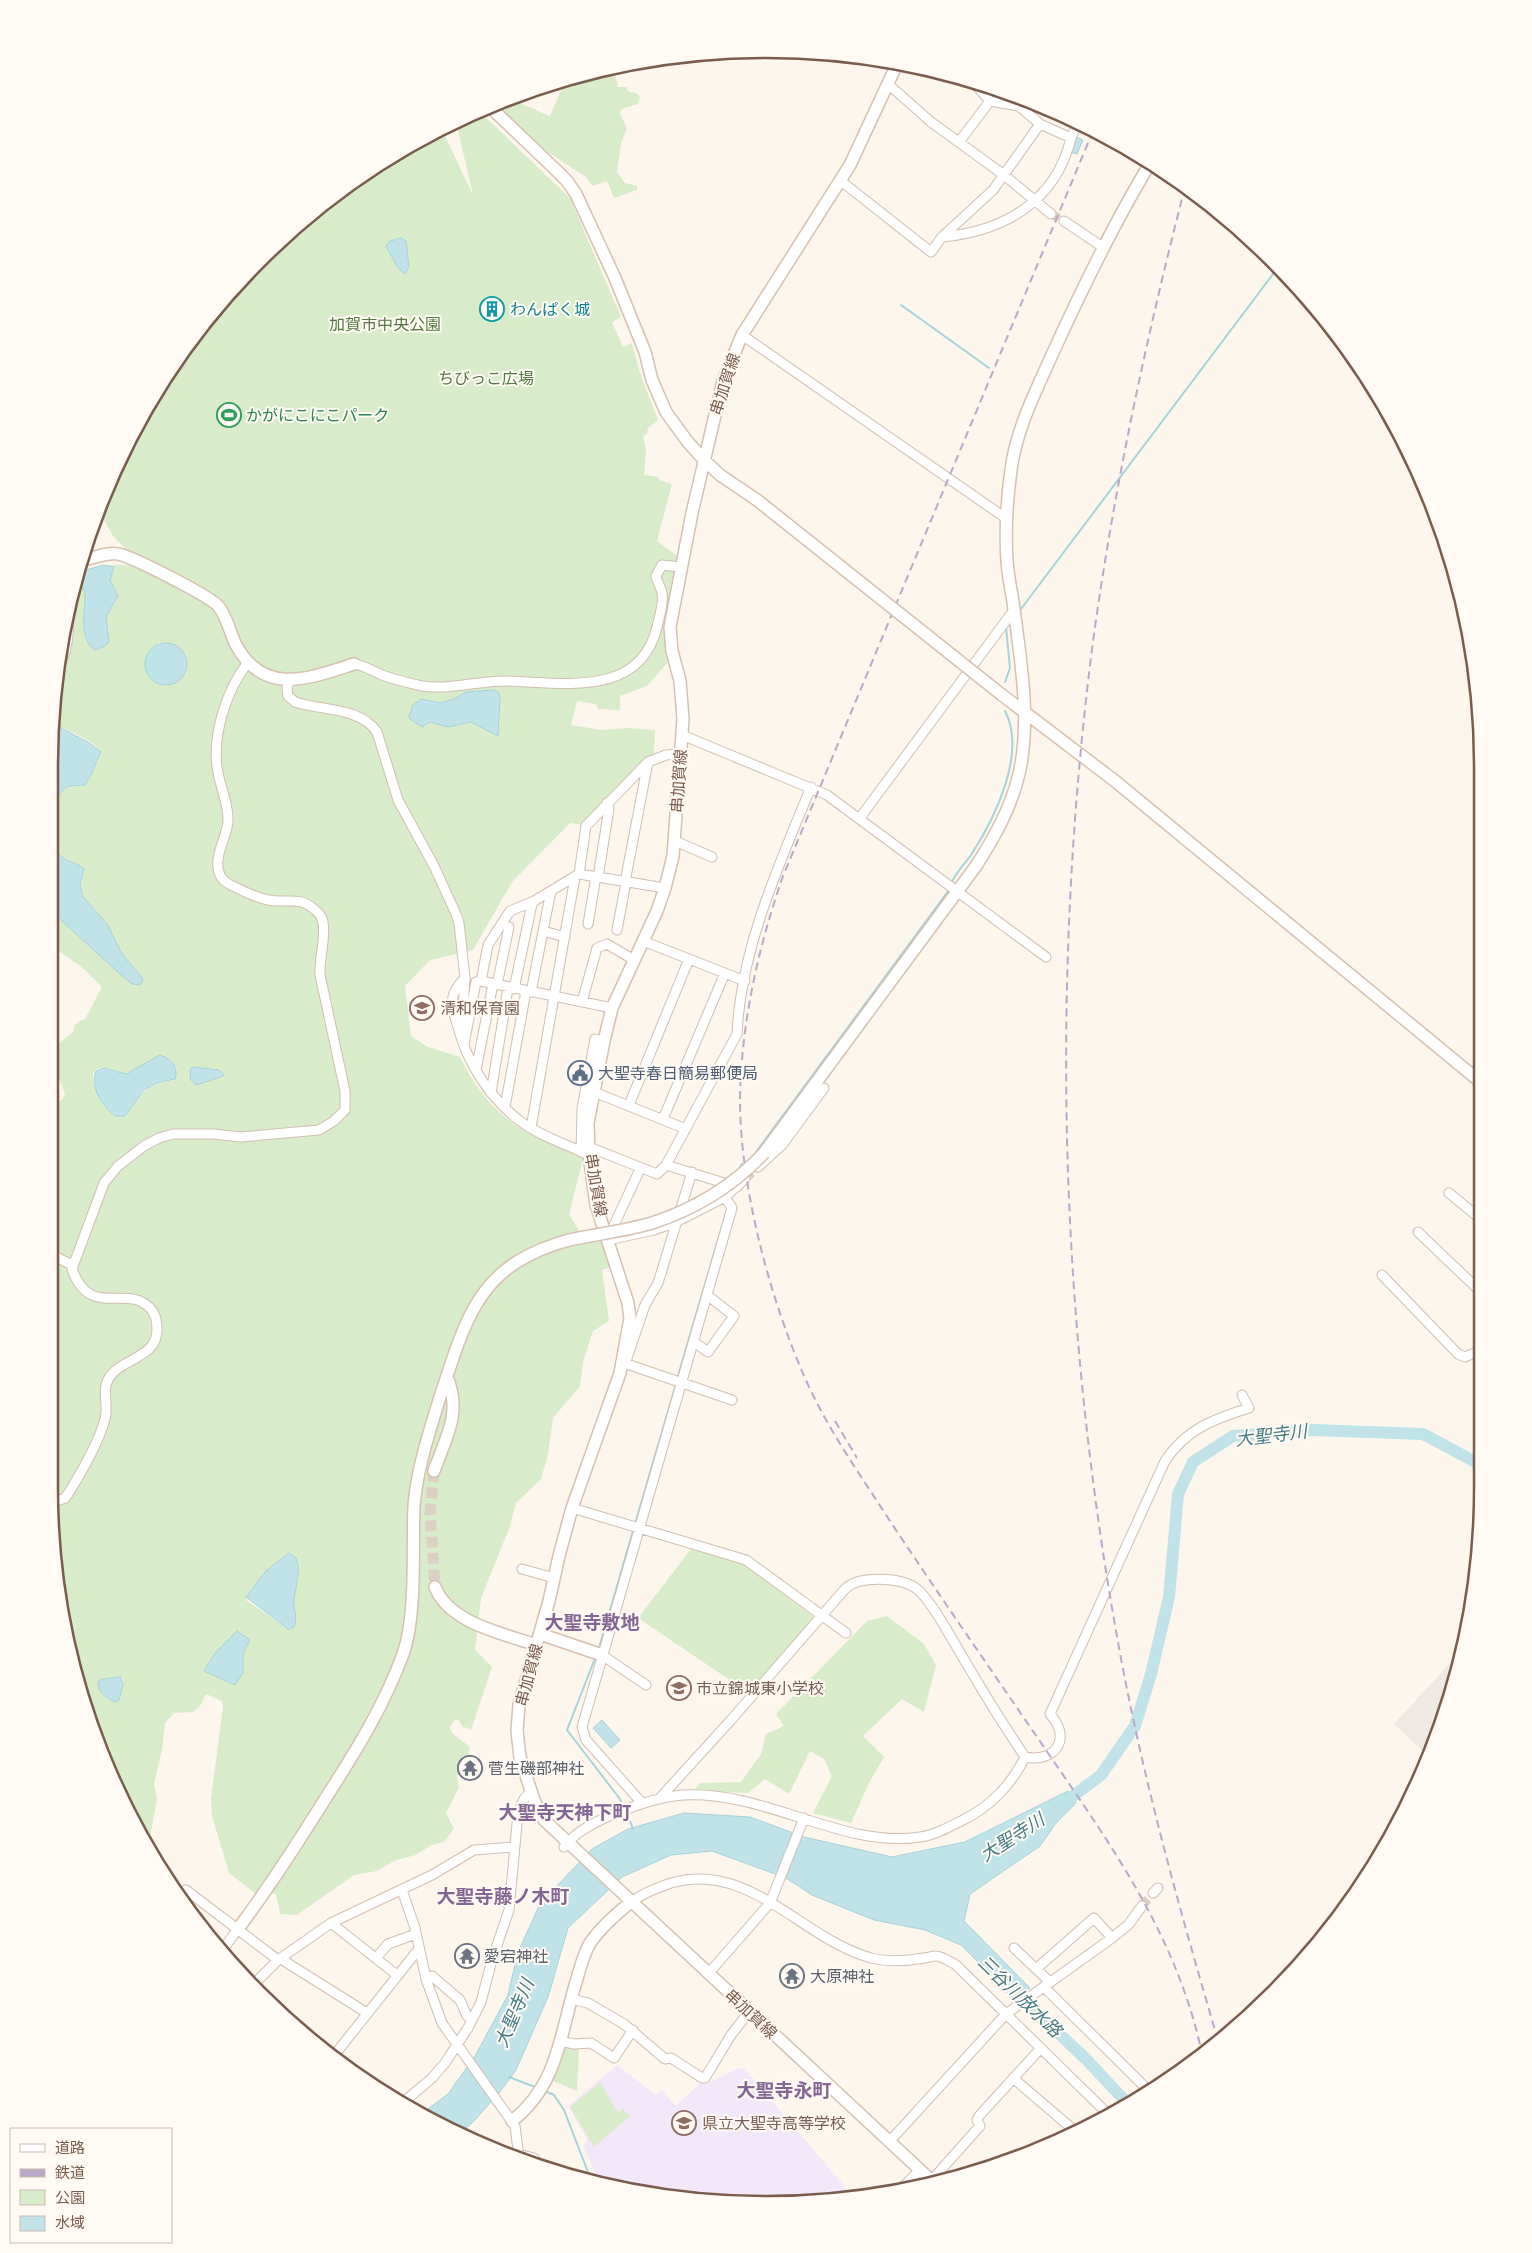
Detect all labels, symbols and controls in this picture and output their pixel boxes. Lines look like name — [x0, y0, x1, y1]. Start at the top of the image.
building icon: わんぱく城 — [479, 296, 505, 322]
place label: わんぱく城 — [510, 300, 590, 319]
park label: 加賀市中央公園 — [329, 315, 441, 334]
street label: 串加賀線 — [706, 351, 744, 417]
park label: ちびっこ広場 — [438, 369, 534, 388]
sports icon: かがにこにこパーク — [216, 402, 242, 428]
place label: かがにこにこパーク — [246, 406, 389, 425]
street label: 串加賀線 — [667, 748, 691, 814]
school or university icon: 清和保育園 — [409, 995, 435, 1021]
place label: 清和保育園 — [440, 999, 520, 1018]
public building icon: 大聖寺春日簡易郵便局 — [567, 1060, 593, 1086]
place label: 大聖寺春日簡易郵便局 — [598, 1064, 758, 1083]
street label: 串加賀線 — [581, 1152, 611, 1218]
water label: 大聖寺川 — [1234, 1420, 1310, 1450]
district label: 大聖寺敷地 — [544, 1611, 640, 1633]
street label: 串加賀線 — [512, 1642, 546, 1708]
school or university icon: 市立錦城東小学校 — [666, 1675, 692, 1701]
place label: 市立錦城東小学校 — [696, 1679, 824, 1698]
temple icon: 菅生磯部神社 — [457, 1755, 483, 1781]
place label: 菅生磯部神社 — [488, 1759, 584, 1778]
district label: 大聖寺天神下町 — [498, 1801, 632, 1823]
water label: 大聖寺川 — [976, 1807, 1050, 1865]
district label: 大聖寺藤ノ木町 — [436, 1885, 570, 1907]
temple icon: 愛宕神社 — [454, 1943, 480, 1969]
place label: 愛宕神社 — [484, 1947, 548, 1966]
water label: 三谷川放水路 — [974, 1951, 1068, 2042]
temple icon: 大原神社 — [779, 1963, 805, 1989]
place label: 大原神社 — [810, 1967, 874, 1986]
water label: 大聖寺川 — [490, 1974, 539, 2050]
street label: 串加賀線 — [721, 1985, 781, 2043]
district label: 大聖寺永町 — [736, 2079, 832, 2101]
school or university icon: 県立大聖寺高等学校 — [671, 2110, 697, 2136]
place label: 県立大聖寺高等学校 — [702, 2114, 846, 2133]
legend — [10, 2128, 172, 2243]
text: 道路 — [55, 2139, 85, 2156]
text: 鉄道 — [55, 2164, 85, 2181]
text: 公園 — [55, 2189, 85, 2206]
text: 水域 — [55, 2214, 85, 2231]

